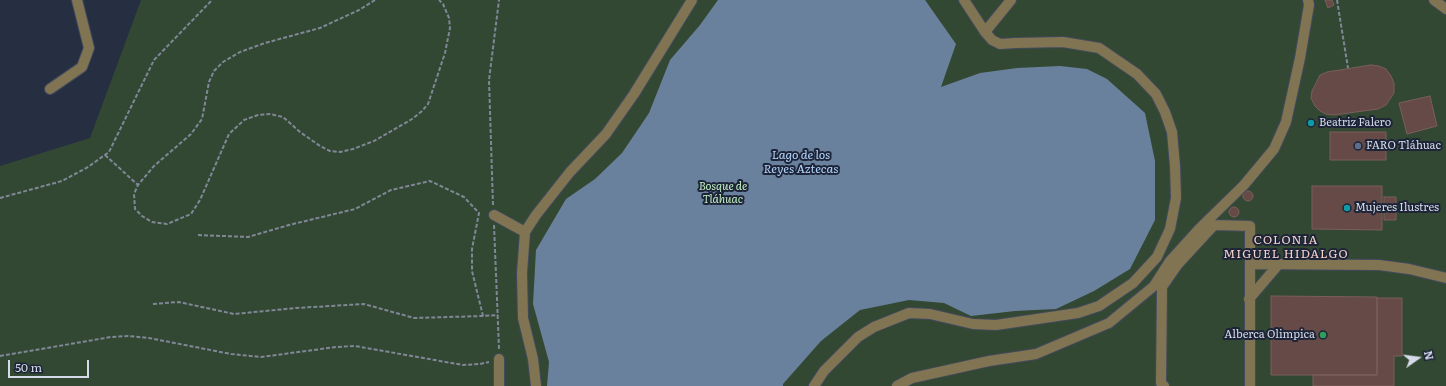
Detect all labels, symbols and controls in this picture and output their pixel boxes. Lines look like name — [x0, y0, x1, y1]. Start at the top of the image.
place label: Beatriz Falero — [1319, 116, 1391, 130]
marker: Beatriz Falero — [1306, 118, 1316, 128]
place label: FARO Tláhuac — [1366, 139, 1441, 153]
marker: FARO Tláhuac — [1353, 141, 1363, 151]
water label: Lago de los Reyes Aztecas — [763, 148, 839, 176]
park label: Bosque de Tláhuac — [699, 180, 747, 206]
place label: Mujeres Ilustres — [1355, 201, 1439, 215]
marker: Mujeres Ilustres — [1342, 203, 1352, 213]
district label: COLONIA MIGUEL HIDALGO — [1223, 233, 1349, 261]
place label: Alberca Olimpica — [1224, 328, 1315, 342]
marker: Alberca Olimpica — [1318, 330, 1328, 340]
north arrow — [1398, 338, 1438, 378]
text: N — [1421, 349, 1439, 362]
scale bar — [10, 352, 91, 378]
text: 50 m — [15, 358, 42, 376]

